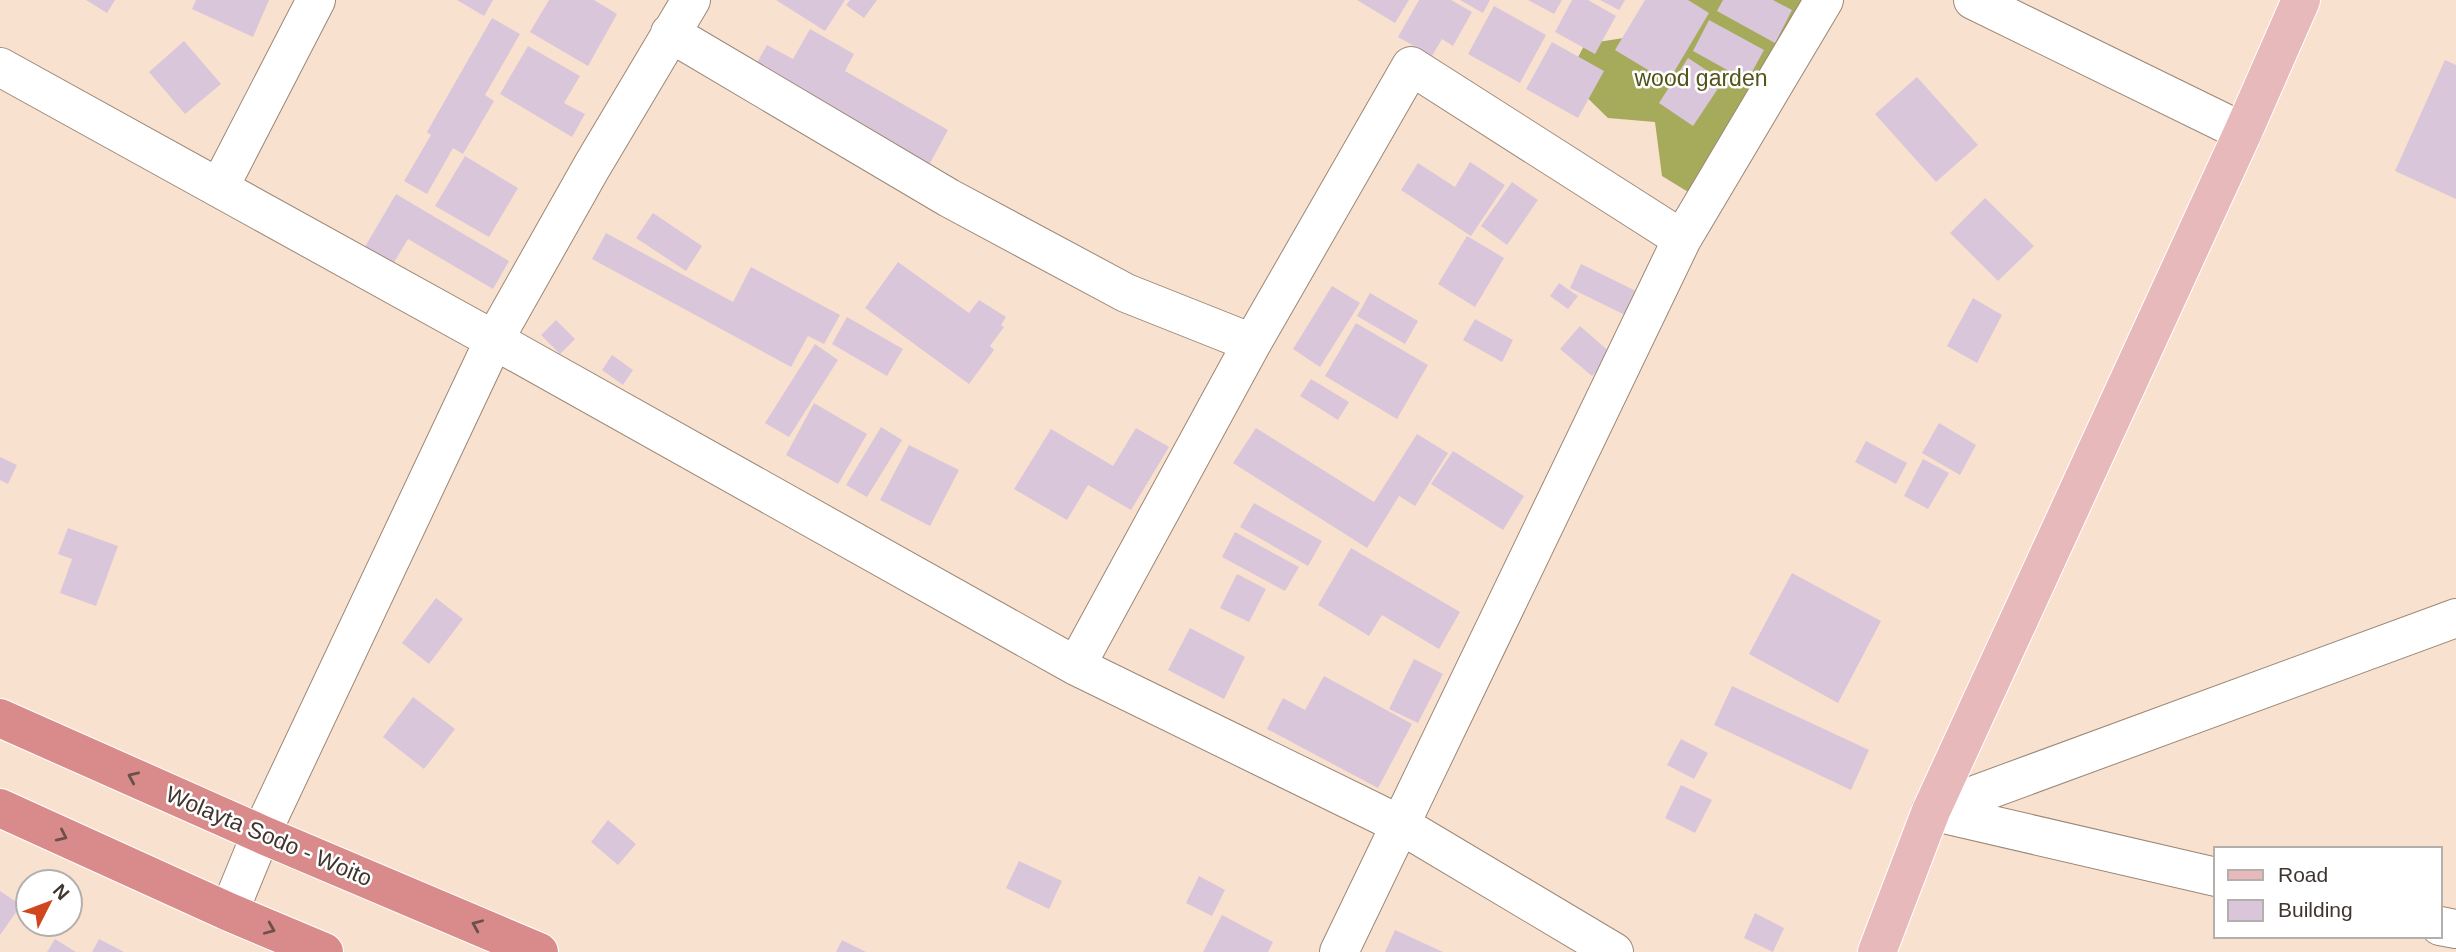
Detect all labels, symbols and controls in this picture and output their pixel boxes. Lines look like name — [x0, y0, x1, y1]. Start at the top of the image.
park label: wood garden — [1634, 65, 1768, 91]
one-way arrow — [128, 771, 140, 785]
street label: Wolayta Sodo - Woito — [162, 781, 376, 891]
one-way arrow — [55, 828, 67, 842]
legend — [2214, 847, 2442, 938]
text: Road — [2278, 863, 2328, 886]
north arrow — [14, 868, 84, 938]
text: N — [49, 880, 74, 904]
text: Building — [2278, 898, 2353, 921]
one-way arrow — [471, 920, 483, 934]
one-way arrow — [263, 921, 275, 935]

